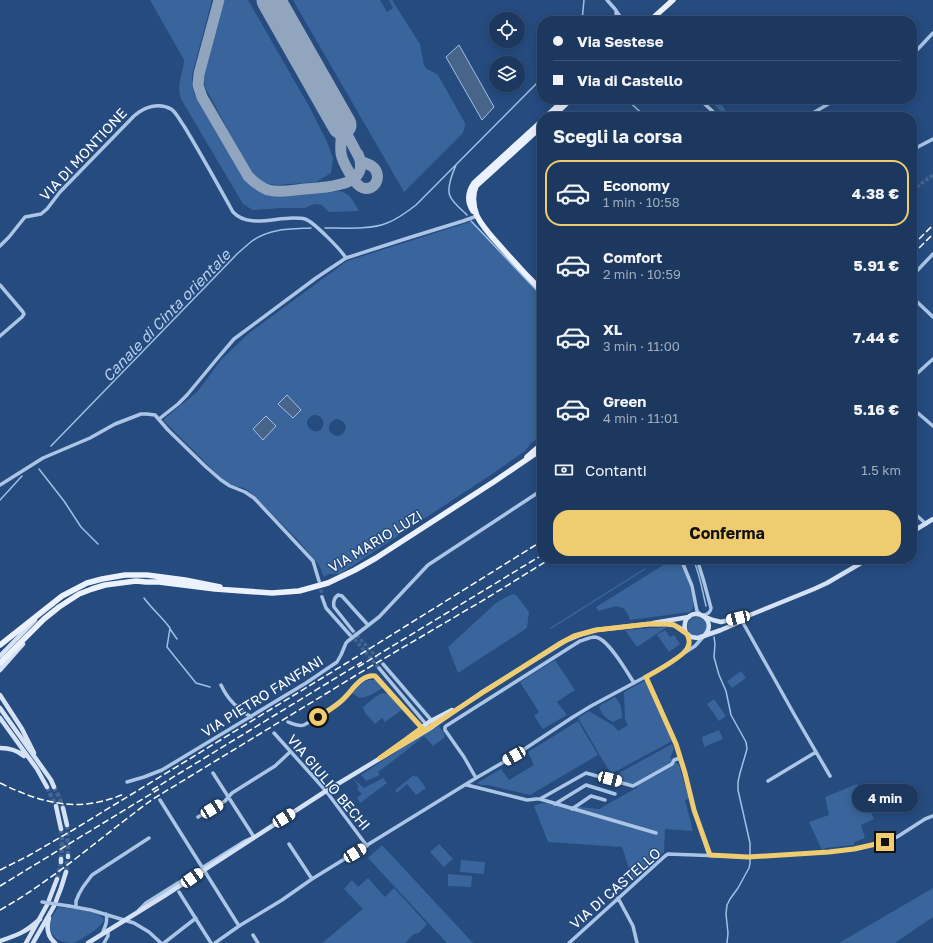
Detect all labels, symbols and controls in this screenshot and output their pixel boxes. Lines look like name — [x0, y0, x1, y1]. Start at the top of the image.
map controls — [489, 12, 525, 92]
button: locate — [489, 12, 525, 48]
text: Via Sestese — [577, 32, 664, 50]
button: layers — [489, 56, 525, 92]
text: Via di Castello — [577, 71, 683, 89]
street label: VIA DI MONTIONE — [36, 104, 130, 204]
text: Scegli la corsa — [553, 125, 682, 147]
icon: car — [555, 175, 591, 211]
text: Economy — [603, 176, 670, 194]
text: 4.38 € — [852, 184, 899, 202]
text: 1 min · 10:58 — [603, 194, 680, 210]
water label: Canale di Cinta orientale — [98, 244, 235, 385]
icon: car — [555, 247, 591, 283]
text: Comfort — [603, 248, 662, 266]
text: 5.91 € — [853, 256, 899, 274]
text: 2 min · 10:59 — [603, 266, 681, 282]
icon: car — [555, 319, 591, 355]
text: XL — [603, 320, 622, 338]
text: 7.44 € — [853, 328, 899, 346]
text: 3 min · 11:00 — [603, 338, 680, 354]
icon: car — [555, 391, 591, 427]
text: Green — [603, 392, 646, 410]
text: 5.16 € — [853, 400, 899, 418]
text: 4 min · 11:01 — [603, 410, 678, 426]
icon: cash — [553, 459, 575, 481]
text: Contanti — [585, 461, 647, 479]
text: 1.5 km — [861, 462, 901, 478]
street label: VIA MARIO LUZI — [325, 506, 425, 576]
button: Conferma — [553, 510, 901, 556]
car — [725, 609, 751, 627]
street label: VIA PIETRO FANFANI — [198, 652, 326, 740]
route start — [309, 708, 327, 726]
street label: VIA GIULIO BECHI — [284, 731, 374, 833]
car — [501, 745, 527, 767]
car — [597, 770, 623, 788]
callout: 4 min — [852, 784, 918, 812]
text: 4 min — [868, 790, 902, 806]
car — [199, 798, 225, 820]
car — [271, 807, 297, 829]
route end — [876, 833, 894, 851]
car — [342, 842, 368, 864]
street label: VIA DI CASTELLO — [566, 844, 664, 932]
car — [179, 866, 205, 890]

